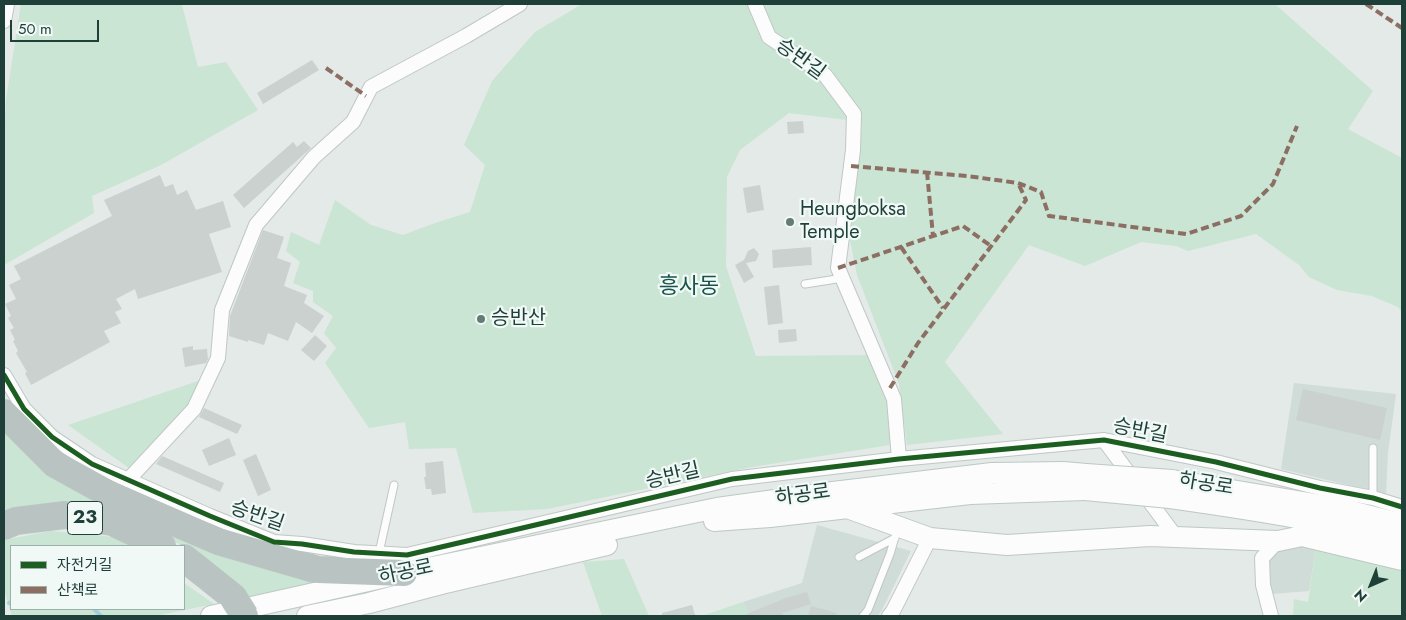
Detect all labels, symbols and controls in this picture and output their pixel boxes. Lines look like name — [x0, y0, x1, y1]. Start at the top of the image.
scale bar — [12, 10, 101, 42]
text: 50 m — [18, 18, 52, 40]
street label: 승반길 — [771, 34, 829, 86]
place label: Heungboksa Temple — [800, 198, 906, 245]
marker: Heungboksa Temple — [784, 216, 796, 228]
district label: 흥사동 — [659, 275, 719, 301]
place label: 승반산 — [491, 307, 546, 331]
marker: 승반산 — [475, 313, 487, 325]
street label: 승반길 — [1111, 415, 1169, 449]
street label: 승반길 — [643, 459, 703, 495]
street label: 하공로 — [1177, 469, 1235, 501]
street label: 하공로 — [774, 480, 832, 512]
street label: 승반길 — [227, 497, 287, 537]
road number: 23 — [68, 502, 102, 534]
legend — [10, 545, 185, 610]
text: 자전거길 — [57, 554, 112, 576]
street label: 하공로 — [377, 556, 435, 590]
north arrow — [1346, 560, 1396, 610]
text: 산책로 — [57, 579, 98, 601]
text: N — [1350, 585, 1372, 607]

